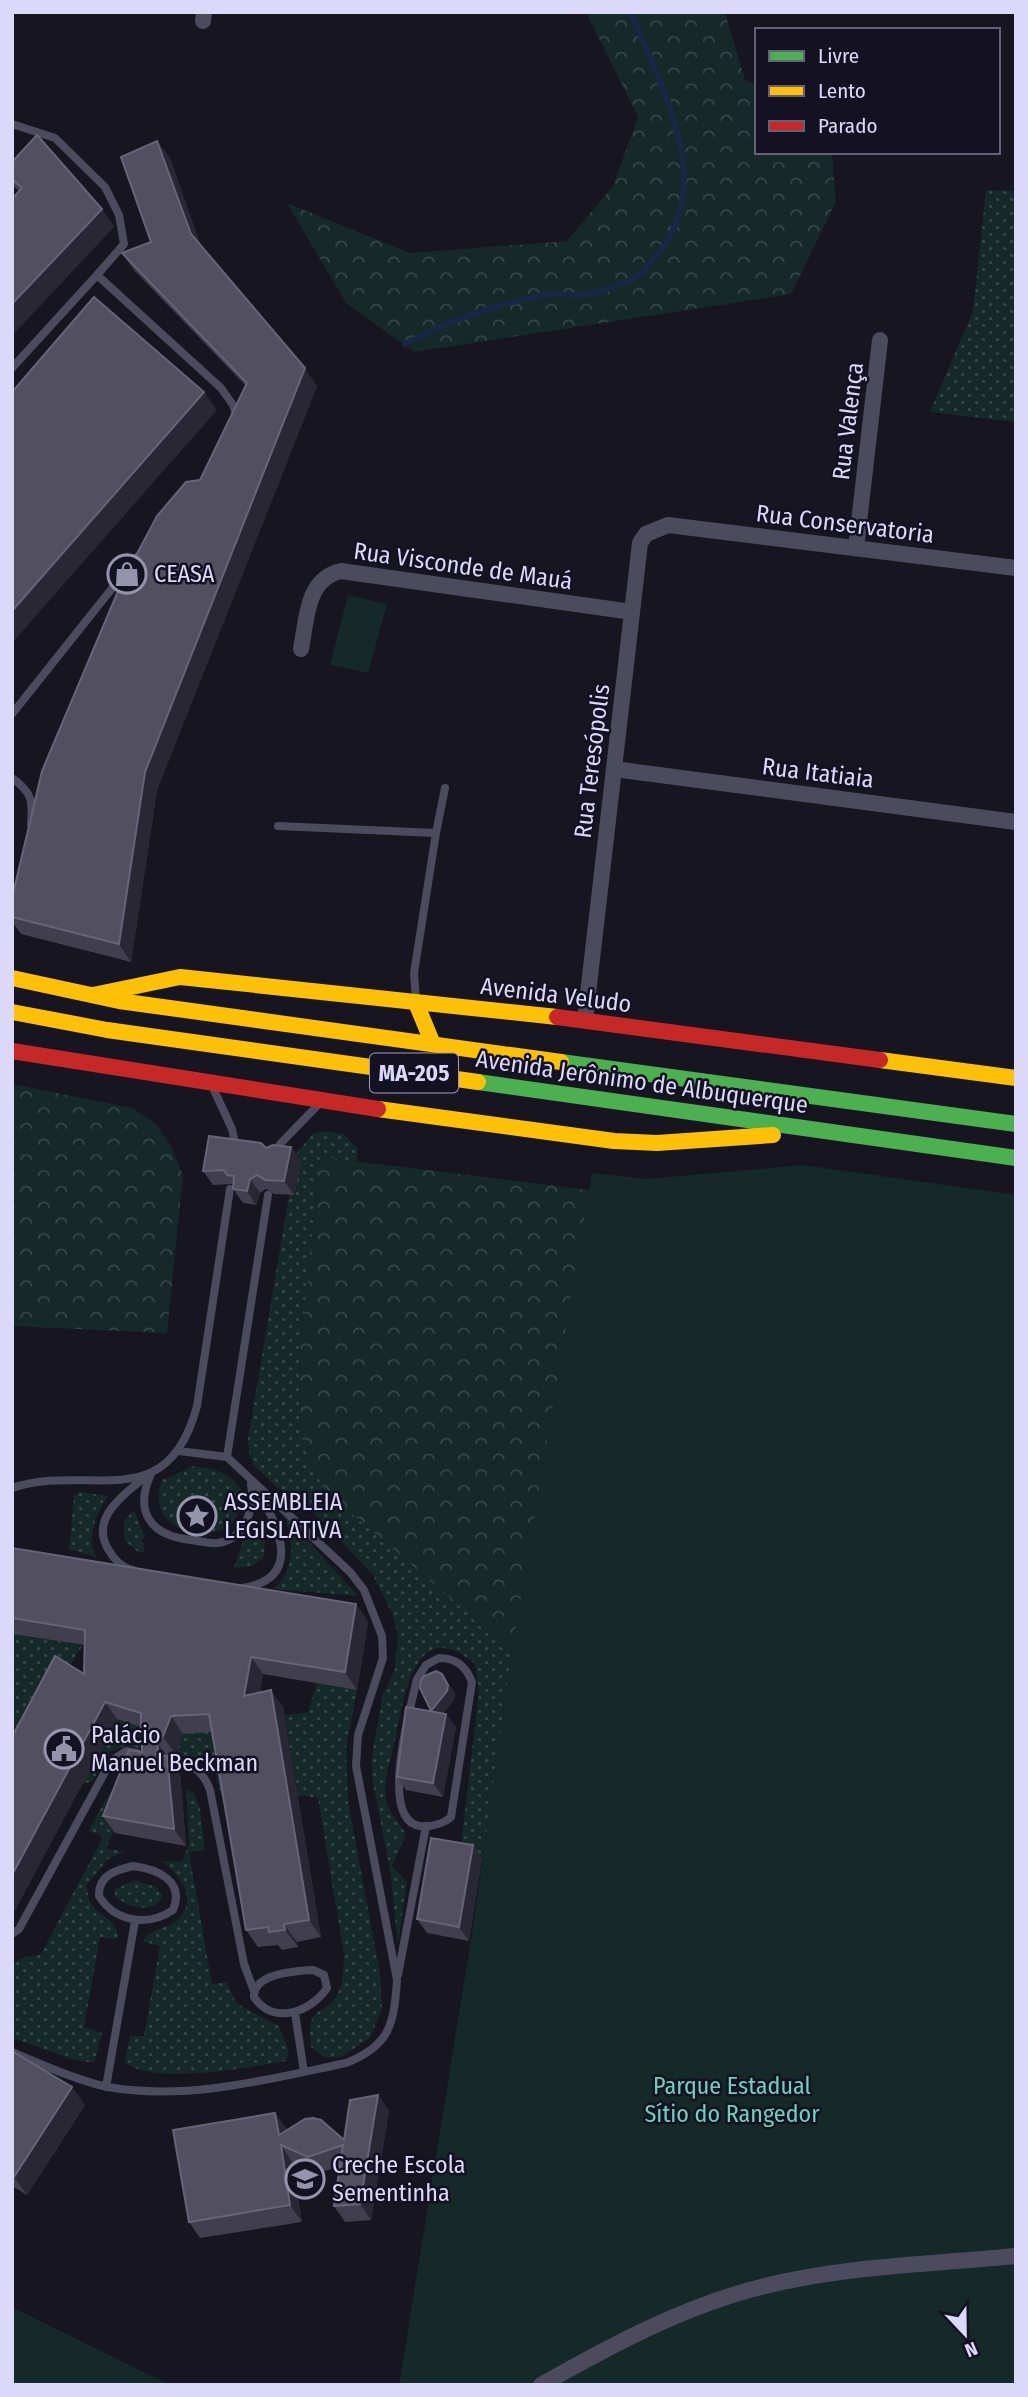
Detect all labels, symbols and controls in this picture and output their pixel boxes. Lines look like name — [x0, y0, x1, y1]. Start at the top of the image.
legend — [755, 28, 1000, 154]
text: Livre — [818, 43, 859, 69]
text: Lento — [818, 78, 866, 104]
text: Parado — [818, 113, 877, 139]
street label: Rua Valença — [827, 361, 869, 481]
street label: Rua Conservatoria — [755, 499, 935, 549]
street label: Rua Visconde de Mauá — [352, 537, 574, 595]
shop icon: CEASA — [106, 553, 148, 595]
place label: CEASA — [154, 560, 215, 588]
street label: Rua Teresópolis — [569, 682, 615, 840]
street label: Rua Itatiaia — [761, 752, 875, 794]
street label: Avenida Veludo — [479, 972, 633, 1018]
street label: Avenida Jerônimo de Albuquerque — [474, 1045, 810, 1119]
road number: MA-205 — [370, 1054, 458, 1092]
place label: ASSEMBLEIA LEGISLATIVA — [224, 1488, 343, 1544]
place icon: ASSEMBLEIA LEGISLATIVA — [176, 1495, 218, 1537]
place label: Palácio Manuel Beckman — [91, 1721, 258, 1777]
public building icon: Palácio Manuel Beckman — [43, 1728, 85, 1770]
park label: Parque Estadual Sítio do Rangedor — [644, 2072, 820, 2128]
place label: Creche Escola Sementinha — [332, 2151, 466, 2207]
school or university icon: Creche Escola Sementinha — [284, 2158, 326, 2200]
north arrow — [930, 2299, 1000, 2369]
text: N — [962, 2337, 981, 2362]

